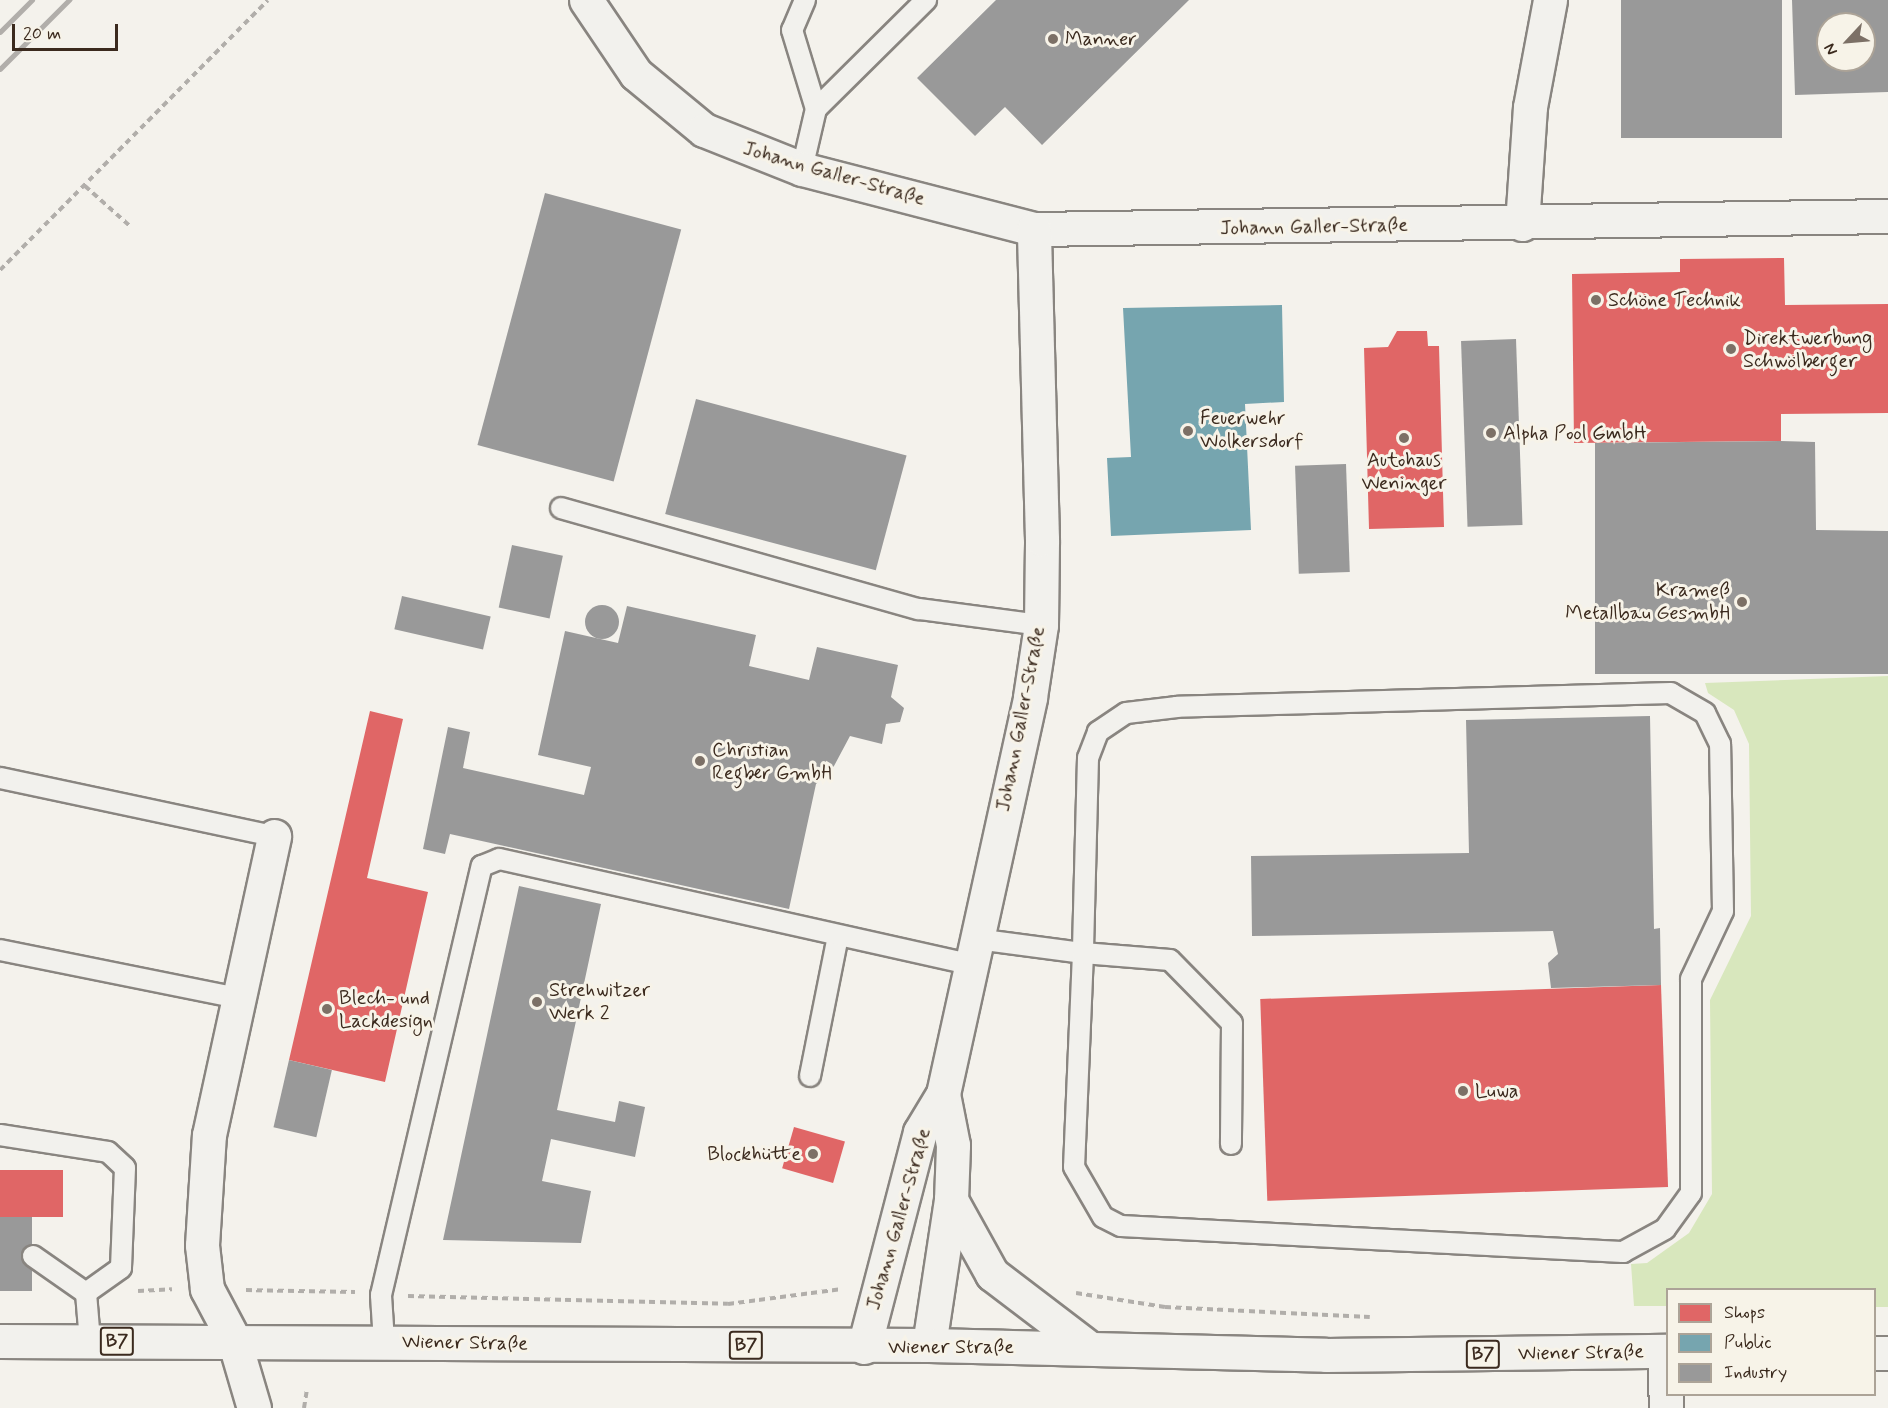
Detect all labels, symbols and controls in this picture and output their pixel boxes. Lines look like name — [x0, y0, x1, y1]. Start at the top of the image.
scale bar — [15, 12, 122, 50]
north arrow — [1816, 12, 1876, 72]
text: 20 m — [23, 22, 61, 46]
place label: Manner — [1065, 27, 1137, 51]
marker: Manner — [1046, 32, 1060, 46]
text: N — [1819, 40, 1843, 59]
street label: Johann Galler-Straße — [741, 137, 927, 211]
street label: Johann Galler-Straße — [1220, 213, 1408, 241]
place label: Schöne Technik — [1608, 288, 1736, 312]
marker: Schöne Technik — [1589, 293, 1603, 307]
place label: Direktwerbung Schwölberger — [1743, 326, 1872, 373]
marker: Direktwerbung Schwölberger — [1724, 342, 1738, 356]
place label: Feuerwehr Wolkersdorf — [1200, 407, 1303, 454]
place label: Alpha Pool GmbH — [1503, 421, 1646, 445]
marker: Feuerwehr Wolkersdorf — [1181, 424, 1195, 438]
marker: Alpha Pool GmbH — [1484, 426, 1498, 440]
marker: Autohaus Weninger — [1397, 431, 1411, 445]
place label: Autohaus Weninger — [1361, 448, 1447, 495]
place label: Krameß Metallbau GesmbH — [1564, 578, 1730, 625]
marker: Krameß Metallbau GesmbH — [1735, 595, 1749, 609]
street label: Johann Galler-Straße — [991, 625, 1051, 813]
place label: Christian Regber GmbH — [712, 738, 832, 785]
marker: Christian Regber GmbH — [693, 754, 707, 768]
place label: Strehwitzer Werk 2 — [549, 978, 650, 1025]
place label: Blech- und Lackdesign — [339, 986, 433, 1033]
marker: Strehwitzer Werk 2 — [530, 995, 544, 1009]
marker: Blech- und Lackdesign — [320, 1002, 334, 1016]
place label: Luwa — [1475, 1079, 1519, 1103]
marker: Luwa — [1456, 1084, 1470, 1098]
street label: Johann Galler-Straße — [862, 1126, 936, 1312]
place label: Blockhütte — [707, 1142, 801, 1166]
marker: Blockhütte — [806, 1147, 820, 1161]
legend — [1666, 1288, 1876, 1396]
text: Shops — [1724, 1301, 1765, 1325]
road number: B7 — [99, 1326, 135, 1356]
street label: Wiener Straße — [402, 1330, 528, 1356]
road number: B7 — [728, 1330, 764, 1360]
text: Public — [1724, 1331, 1772, 1355]
street label: Wiener Straße — [888, 1335, 1014, 1359]
road number: B7 — [1465, 1339, 1501, 1369]
street label: Wiener Straße — [1518, 1340, 1644, 1366]
text: Industry — [1724, 1361, 1787, 1385]

